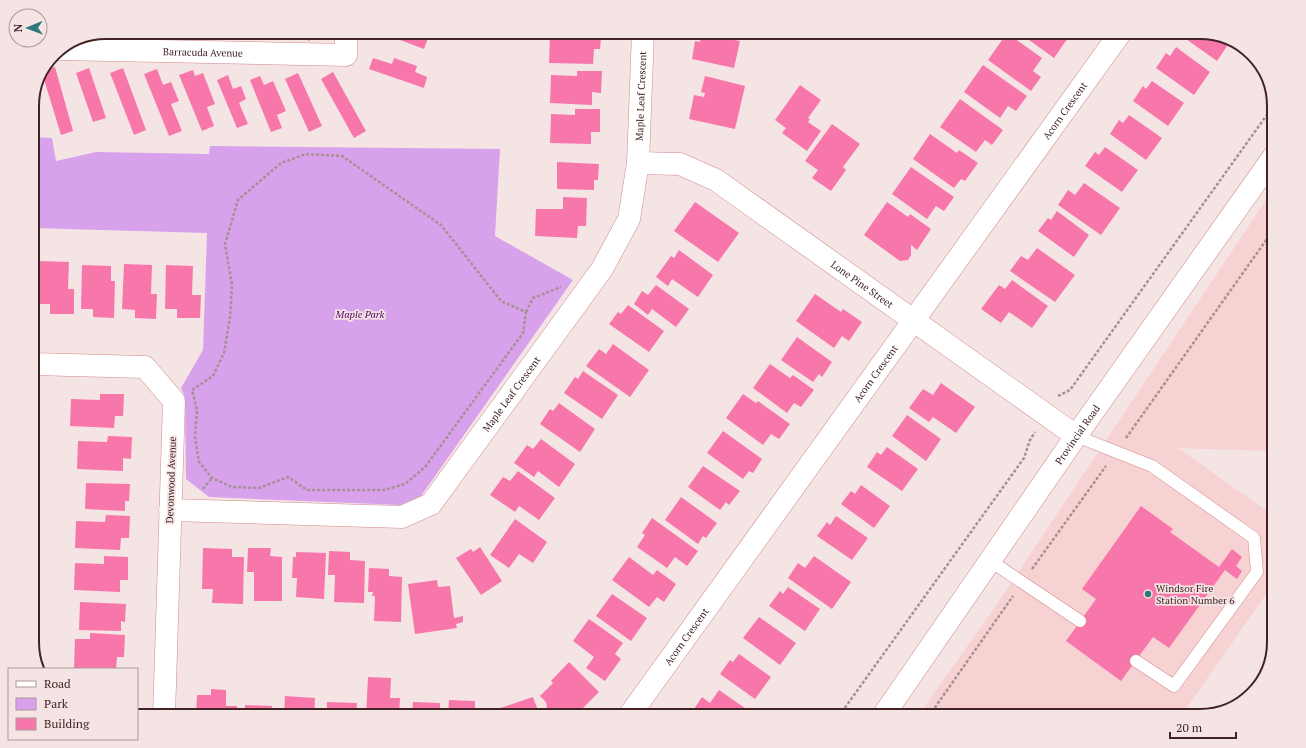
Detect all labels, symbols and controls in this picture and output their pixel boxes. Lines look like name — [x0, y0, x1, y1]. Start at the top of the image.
north arrow — [8, 8, 48, 48]
text: N — [11, 23, 25, 32]
street label: Barracuda Avenue — [163, 45, 243, 59]
street label: Maple Leaf Crescent — [632, 51, 649, 141]
street label: Acorn Crescent — [1040, 79, 1090, 142]
street label: Lone Pine Street — [829, 257, 896, 311]
park label: Maple Park — [335, 308, 385, 321]
street label: Acorn Crescent — [850, 342, 901, 405]
street label: Maple Leaf Crescent — [479, 353, 543, 434]
street label: Provincial Road — [1052, 402, 1103, 467]
street label: Devonwood Avenue — [163, 436, 179, 524]
place label: Windsor Fire Station Number 6 — [1156, 582, 1235, 607]
marker: Windsor Fire Station Number 6 — [1143, 589, 1153, 599]
street label: Acorn Crescent — [661, 605, 711, 668]
legend — [8, 668, 138, 740]
text: Road — [44, 676, 71, 691]
text: Park — [44, 696, 69, 711]
scale bar — [1170, 714, 1236, 740]
text: Building — [44, 716, 90, 731]
text: 20 m — [1176, 720, 1203, 735]

